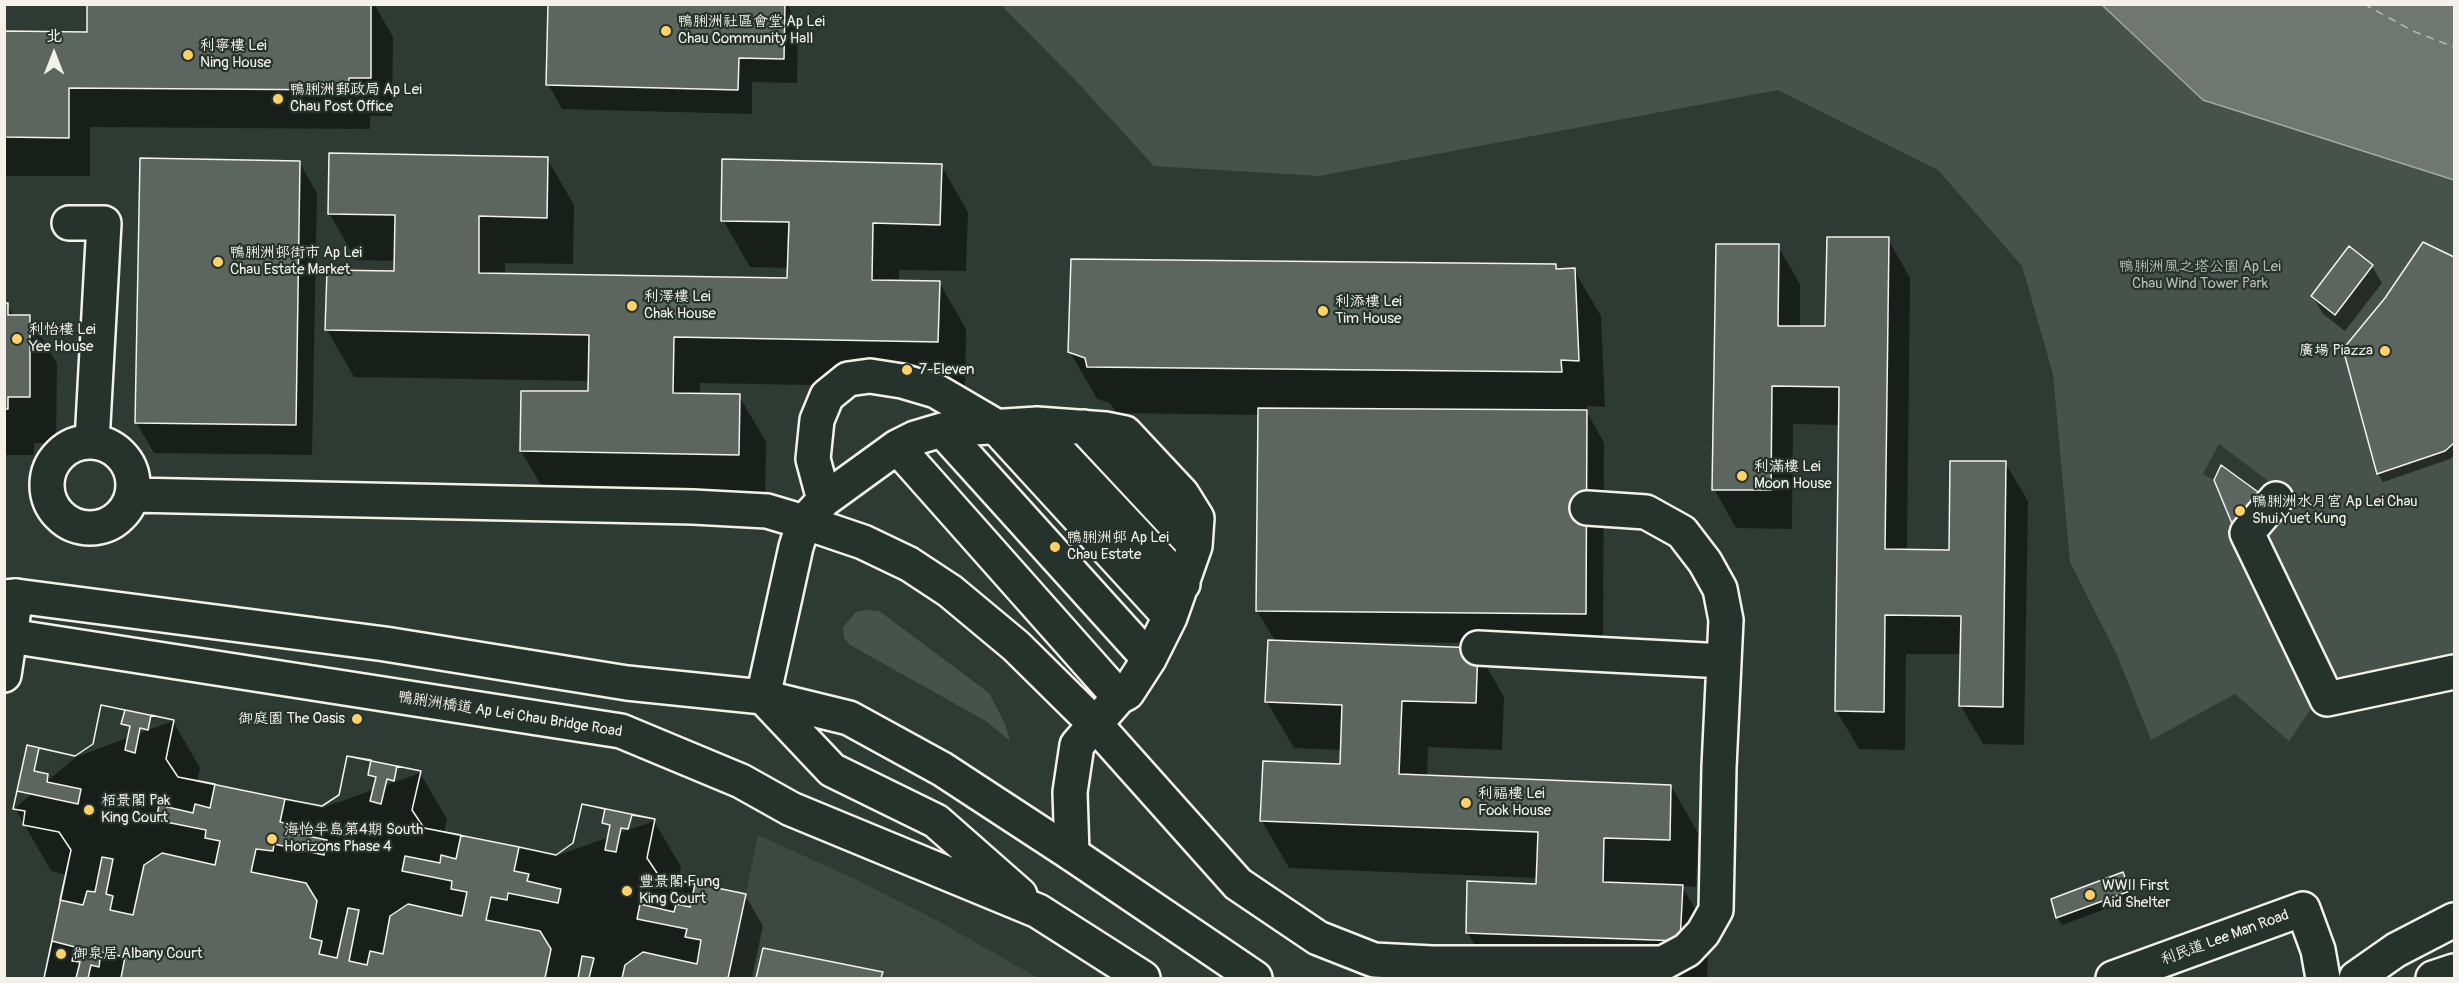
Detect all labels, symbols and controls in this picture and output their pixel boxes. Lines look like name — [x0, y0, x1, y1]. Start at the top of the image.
place label: 鴨脷洲社區會堂 Ap Lei Chau Community Hall — [678, 13, 825, 48]
north arrow — [24, 24, 84, 84]
marker: 鴨脷洲社區會堂 Ap Lei Chau Community Hall — [659, 24, 673, 38]
text: 北 — [46, 26, 62, 46]
place label: 利寧樓 Lei Ning House — [200, 37, 271, 72]
marker: 利寧樓 Lei Ning House — [181, 48, 195, 62]
place label: 鴨脷洲郵政局 Ap Lei Chau Post Office — [290, 81, 422, 116]
marker: 鴨脷洲郵政局 Ap Lei Chau Post Office — [271, 92, 285, 106]
place label: 鴨脷洲邨街市 Ap Lei Chau Estate Market — [230, 244, 362, 279]
marker: 鴨脷洲邨街市 Ap Lei Chau Estate Market — [211, 255, 225, 269]
park label: 鴨脷洲風之塔公園 Ap Lei Chau Wind Tower Park — [2119, 258, 2281, 293]
place label: 利澤樓 Lei Chak House — [644, 288, 716, 323]
place label: 利添樓 Lei Tim House — [1335, 293, 1402, 328]
marker: 利澤樓 Lei Chak House — [625, 299, 639, 313]
marker: 利添樓 Lei Tim House — [1316, 304, 1330, 318]
place label: 利怡樓 Lei Yee House — [29, 321, 96, 356]
marker: 利怡樓 Lei Yee House — [10, 332, 24, 346]
place label: 廣場 Piazza — [2299, 342, 2373, 360]
marker: 廣場 Piazza — [2378, 344, 2392, 358]
place label: 7-Eleven — [919, 361, 974, 379]
marker: 7-Eleven — [900, 363, 914, 377]
place label: 利滿樓 Lei Moon House — [1754, 458, 1832, 493]
marker: 利滿樓 Lei Moon House — [1735, 469, 1749, 483]
place label: 鴨脷洲水月宮 Ap Lei Chau Shui Yuet Kung — [2252, 493, 2418, 528]
marker: 鴨脷洲水月宮 Ap Lei Chau Shui Yuet Kung — [2233, 504, 2247, 518]
place label: 鴨脷洲邨 Ap Lei Chau Estate — [1067, 529, 1169, 564]
marker: 鴨脷洲邨 Ap Lei Chau Estate — [1048, 540, 1062, 554]
street label: 鴨脷洲橋道 Ap Lei Chau Bridge Road — [397, 688, 623, 742]
place label: 御庭園 The Oasis — [238, 710, 345, 728]
marker: 御庭園 The Oasis — [350, 712, 364, 726]
place label: 利福樓 Lei Fook House — [1478, 785, 1551, 820]
place label: 栢景閣 Pak King Court — [101, 792, 170, 827]
marker: 利福樓 Lei Fook House — [1459, 796, 1473, 810]
marker: 栢景閣 Pak King Court — [82, 803, 96, 817]
place label: 海怡半島第4期 South Horizons Phase 4 — [284, 821, 423, 856]
marker: 海怡半島第4期 South Horizons Phase 4 — [265, 832, 279, 846]
place label: 豐景閣 Fung King Court — [639, 873, 720, 908]
place label: WWII First Aid Shelter — [2102, 877, 2171, 912]
marker: 豐景閣 Fung King Court — [620, 884, 634, 898]
marker: WWII First Aid Shelter — [2083, 888, 2097, 902]
street label: 利民道 Lee Man Road — [2159, 906, 2291, 970]
place label: 御泉居 Albany Court — [73, 945, 203, 963]
marker: 御泉居 Albany Court — [54, 947, 68, 961]

